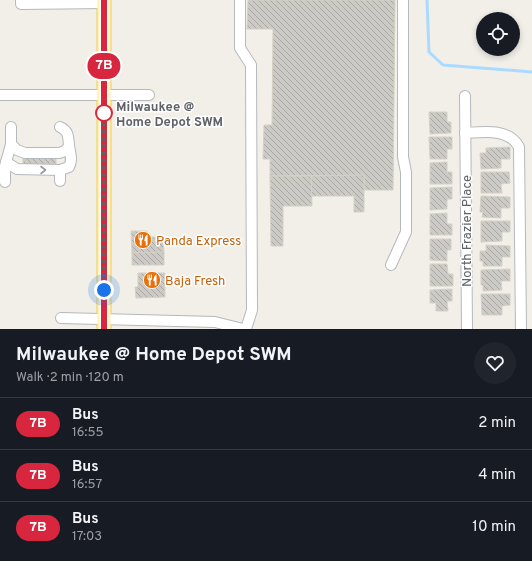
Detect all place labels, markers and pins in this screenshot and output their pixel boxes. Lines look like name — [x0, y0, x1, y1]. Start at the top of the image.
place label: Milwaukee @ Home Depot SWM — [116, 100, 223, 131]
marker: Milwaukee @ Home Depot SWM — [95, 104, 113, 122]
restaurant icon: Panda Express — [133, 230, 153, 250]
place label: Panda Express — [156, 234, 241, 250]
restaurant icon: Baja Fresh — [142, 270, 162, 290]
place label: Baja Fresh — [165, 274, 225, 290]

